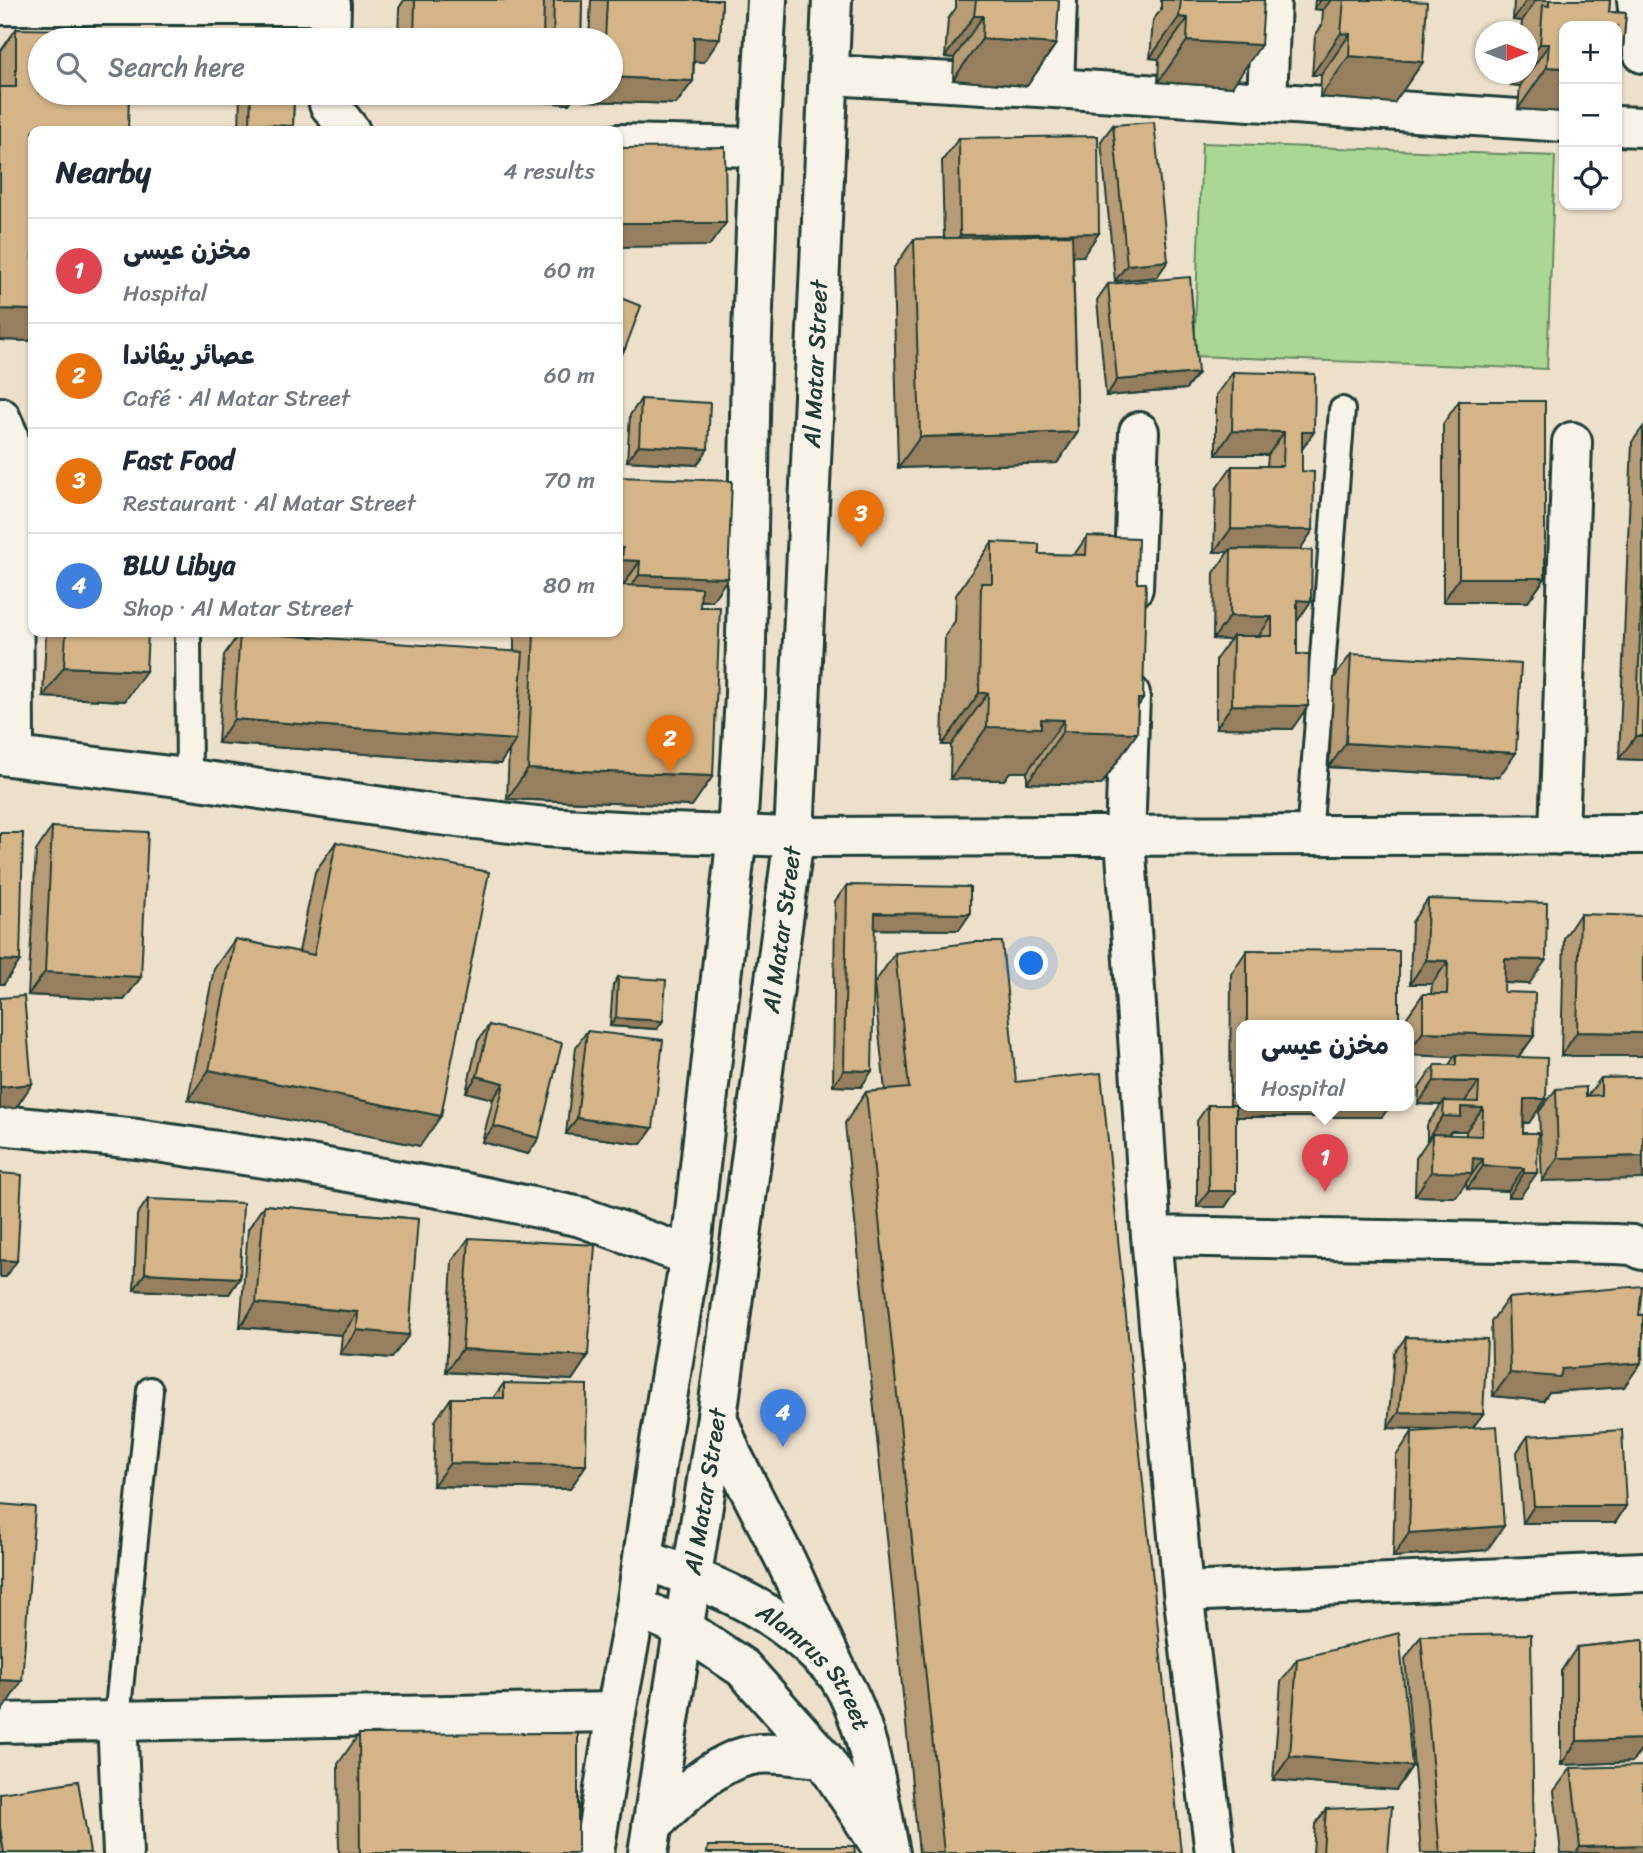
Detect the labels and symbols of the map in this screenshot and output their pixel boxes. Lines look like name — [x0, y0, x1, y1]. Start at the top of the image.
north arrow — [1475, 21, 1538, 84]
street label: Al Matar Street — [791, 278, 840, 450]
pin: 3 — [838, 490, 884, 548]
pin: 2 — [647, 715, 693, 773]
street label: Al Matar Street — [750, 842, 814, 1017]
your location — [1014, 946, 1048, 980]
pin: 1 — [1302, 1134, 1348, 1192]
pin: 4 — [760, 1389, 806, 1447]
street label: Al Matar Street — [671, 1404, 739, 1579]
street label: Alamrus Street — [747, 1591, 882, 1736]

